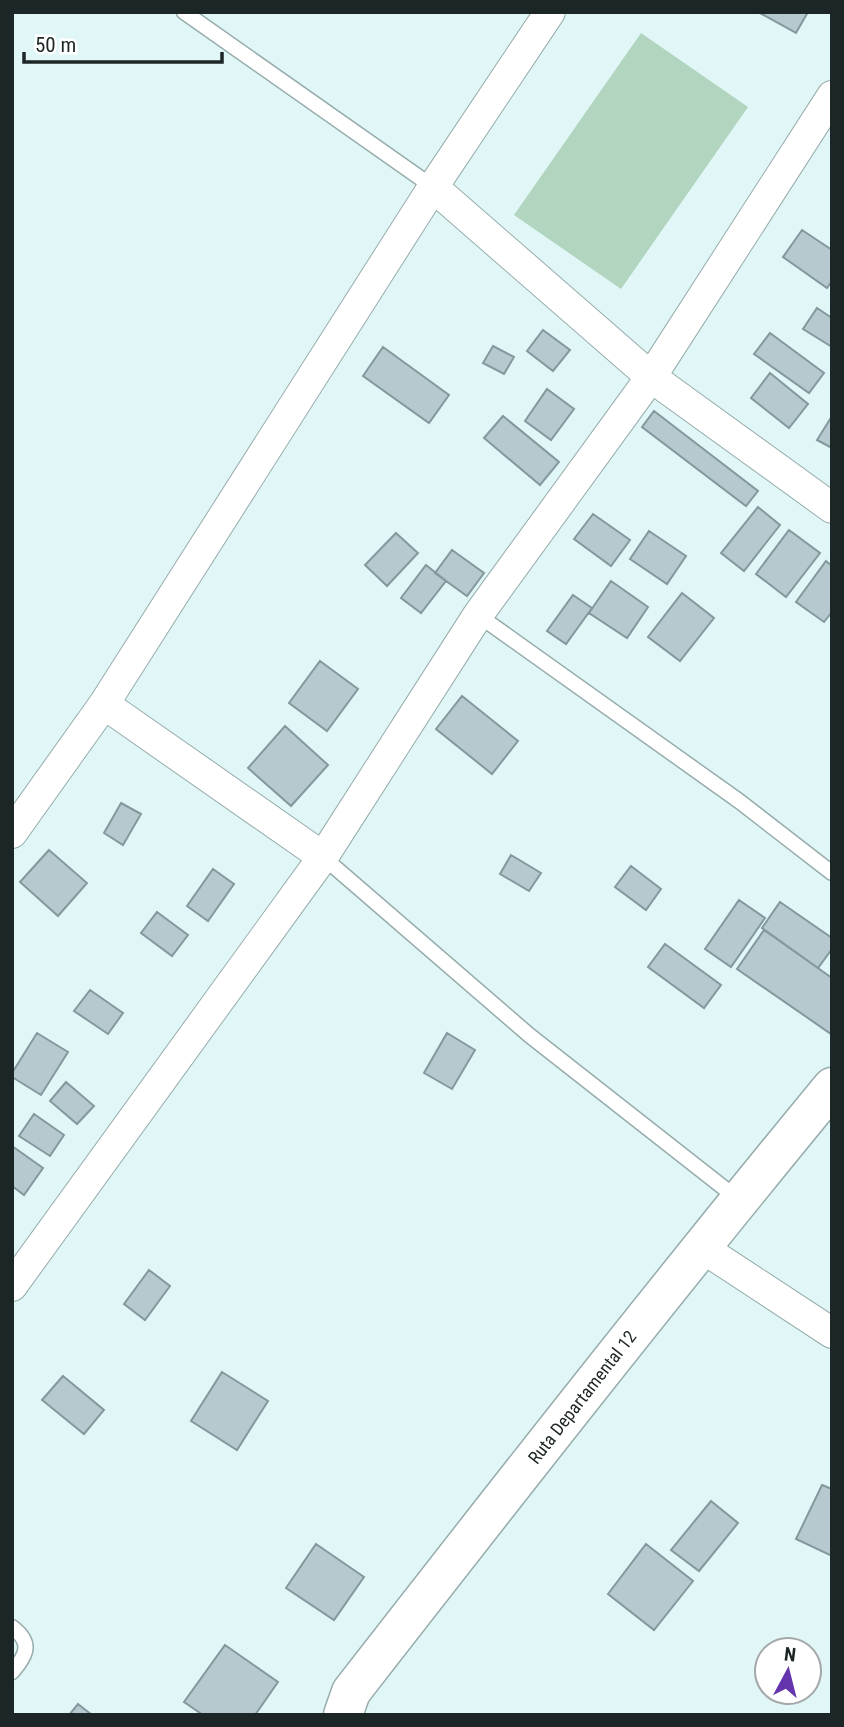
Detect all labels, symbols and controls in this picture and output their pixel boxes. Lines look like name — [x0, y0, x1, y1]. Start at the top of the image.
scale bar — [24, 21, 222, 65]
text: 50 m — [35, 33, 76, 57]
street label: Ruta Departamental 12 — [524, 1326, 641, 1468]
north arrow — [753, 1636, 823, 1706]
text: N — [783, 1642, 797, 1667]

